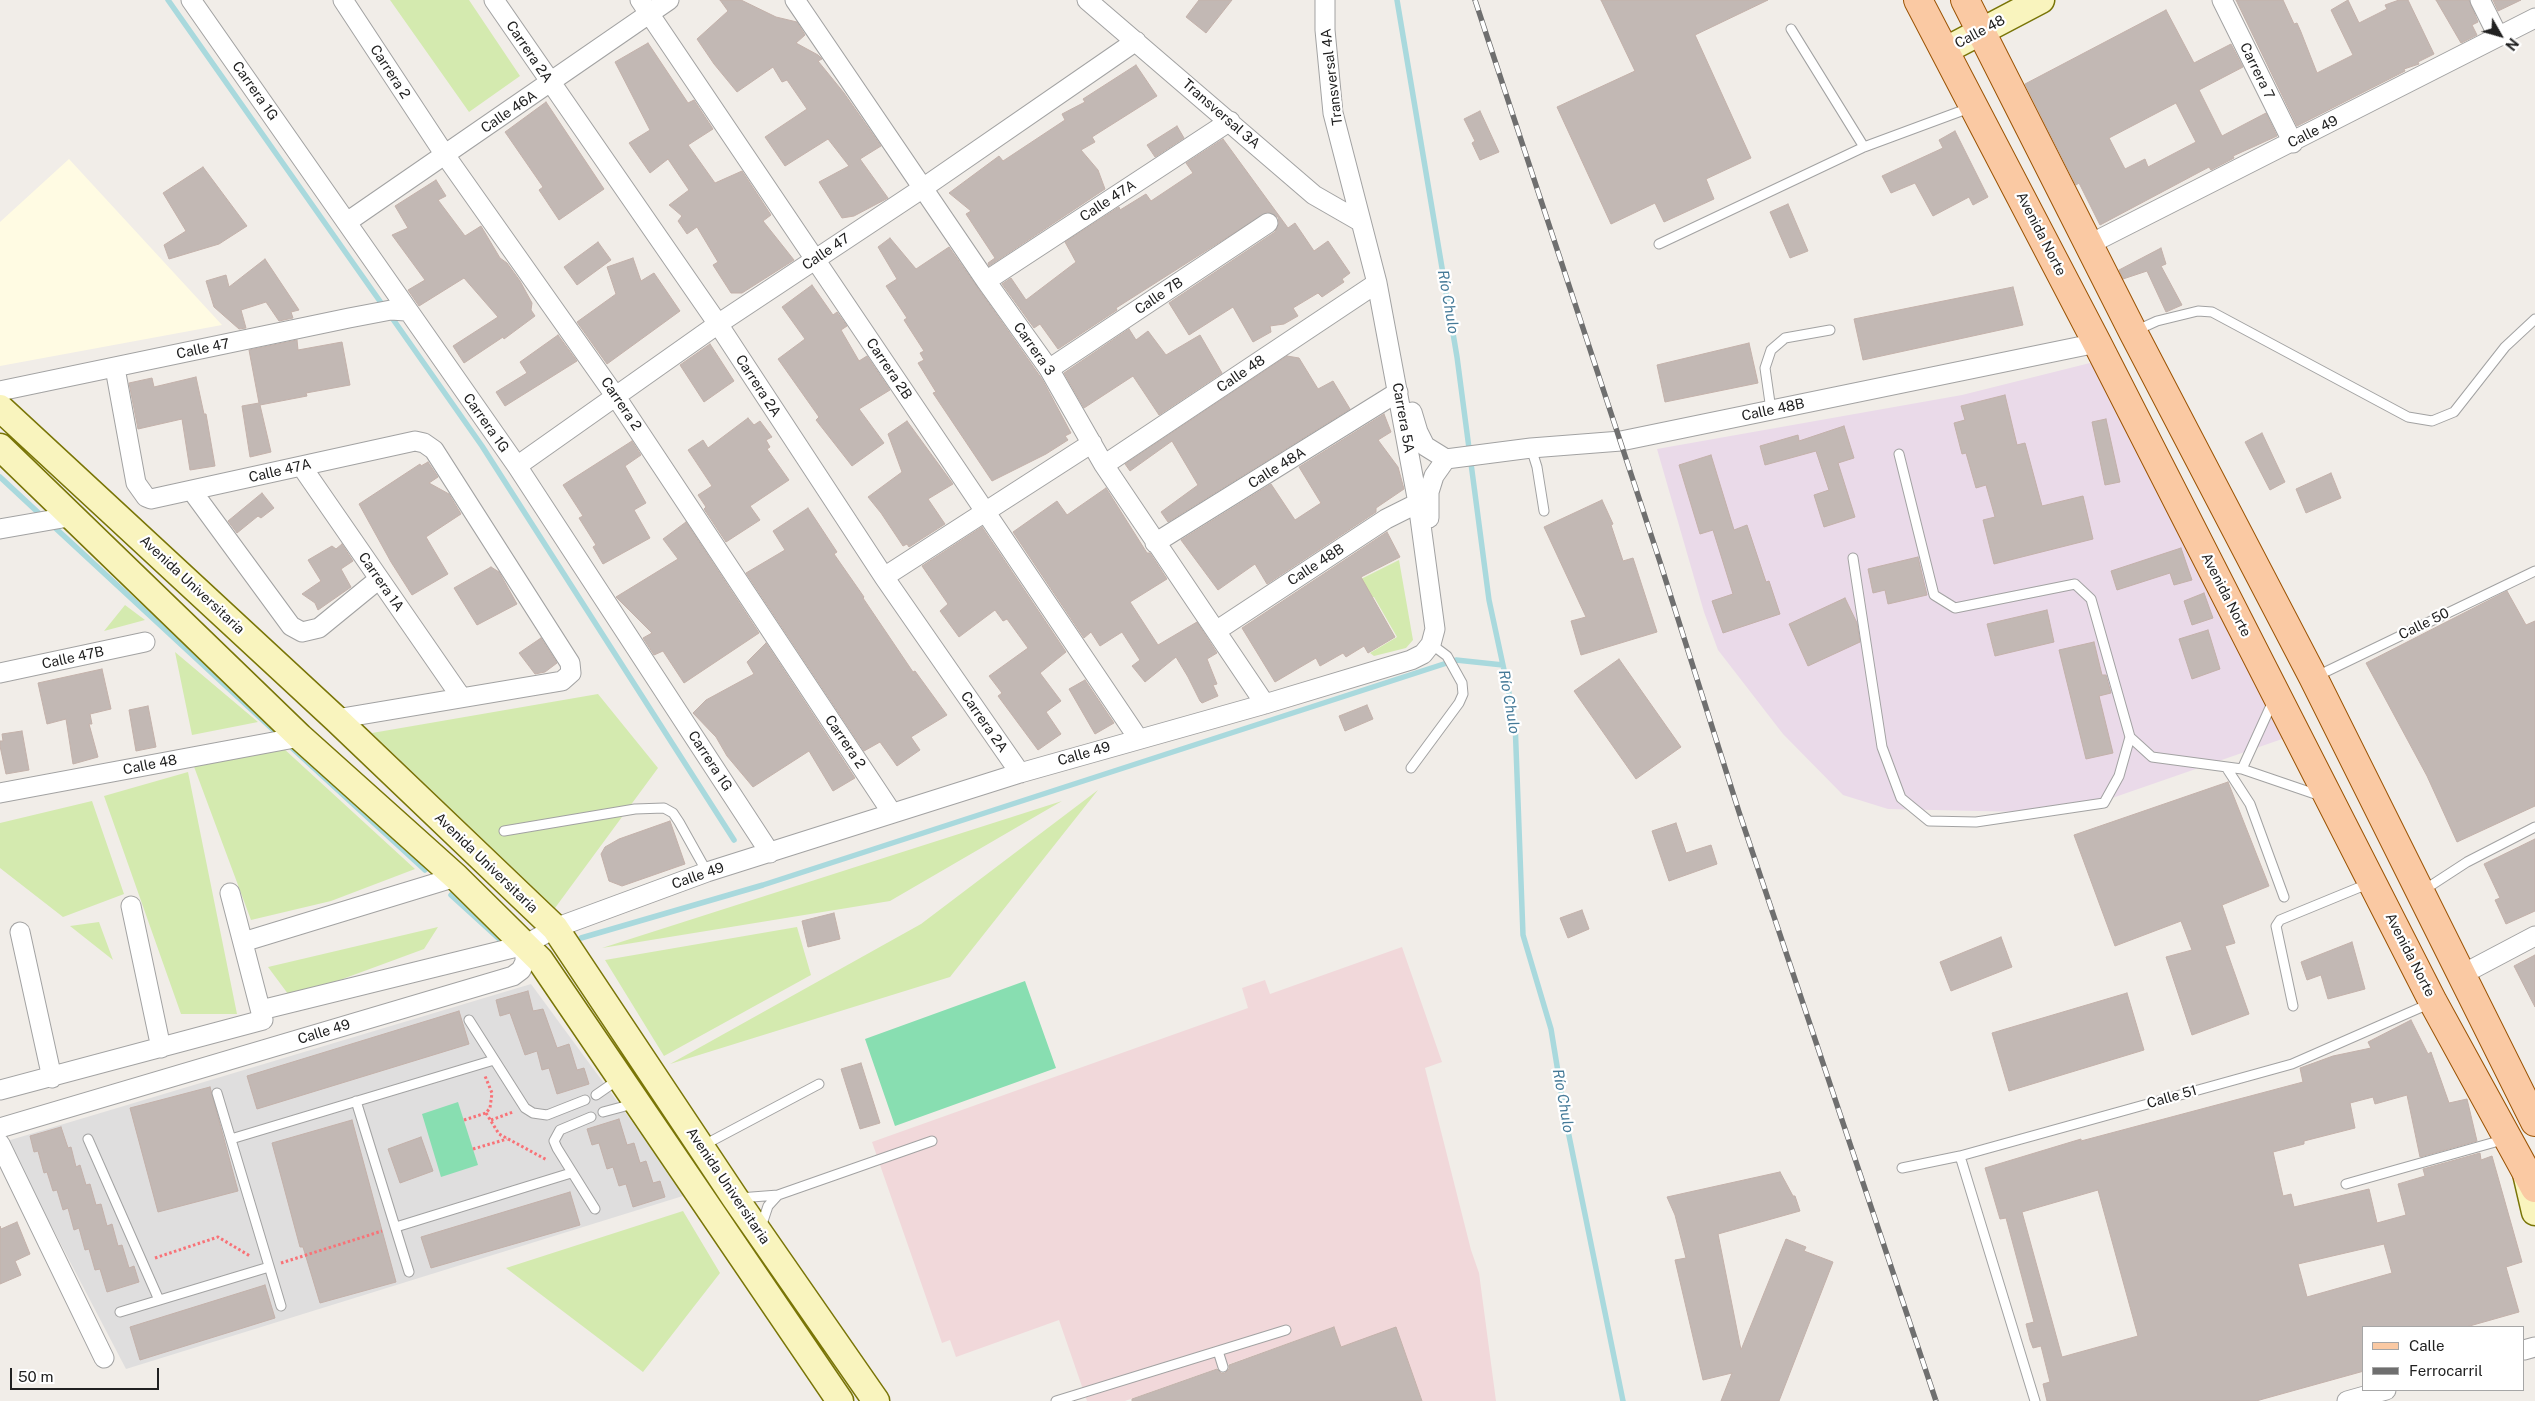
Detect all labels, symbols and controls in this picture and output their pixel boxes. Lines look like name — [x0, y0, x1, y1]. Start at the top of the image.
north arrow — [2475, 10, 2525, 60]
street label: Calle 48 — [1952, 12, 2008, 52]
street label: Carrera 2A — [502, 18, 556, 86]
street label: Transversal 4A — [1318, 28, 1346, 126]
text: N — [2502, 35, 2522, 53]
street label: Carrera 7 — [2236, 40, 2278, 102]
street label: Carrera 2 — [366, 42, 414, 102]
street label: Carrera 1G — [229, 58, 281, 124]
street label: Transversal 3A — [1179, 76, 1263, 152]
street label: Calle 46A — [478, 87, 540, 137]
street label: Calle 49 — [2285, 112, 2341, 152]
street label: Calle 47A — [1077, 177, 1139, 225]
street label: Avenida Norte — [2013, 189, 2069, 279]
street label: Calle 47 — [799, 230, 853, 274]
water label: Río Chulo — [1434, 269, 1462, 335]
street label: Calle 7B — [1132, 274, 1186, 318]
street label: Carrera 3 — [1010, 319, 1058, 379]
street label: Calle 47 — [175, 335, 231, 363]
street label: Carrera 2B — [862, 335, 916, 403]
street label: Carrera 2A — [732, 352, 784, 420]
street label: Calle 48 — [1214, 352, 1268, 396]
street label: Carrera 2 — [597, 374, 645, 434]
street label: Carrera 5A — [1389, 381, 1417, 455]
street label: Carrera 1G — [460, 390, 512, 456]
street label: Calle 48B — [1740, 395, 1806, 425]
street label: Calle 48A — [1245, 444, 1309, 492]
street label: Calle 47A — [247, 456, 313, 486]
street label: Avenida Universitaria — [136, 532, 248, 638]
street label: Calle 48B — [1285, 541, 1347, 589]
street label: Carrera 1A — [355, 549, 407, 615]
street label: Avenida Norte — [2198, 550, 2254, 640]
street label: Calle 50 — [2396, 605, 2452, 643]
street label: Calle 47B — [40, 643, 106, 673]
water label: Río Chulo — [1495, 669, 1523, 735]
street label: Carrera 2A — [957, 688, 1011, 756]
street label: Carrera 2 — [821, 712, 869, 772]
street label: Carrera 1G — [684, 728, 736, 794]
street label: Calle 49 — [1056, 738, 1112, 770]
street label: Calle 48 — [122, 752, 178, 778]
street label: Avenida Universitaria — [431, 809, 541, 917]
street label: Calle 49 — [670, 859, 726, 893]
street label: Avenida Norte — [2382, 910, 2438, 1000]
street label: Calle 49 — [296, 1016, 352, 1048]
water label: Río Chulo — [1549, 1068, 1577, 1134]
street label: Calle 51 — [2145, 1082, 2199, 1112]
street label: Avenida Universitaria — [683, 1125, 773, 1247]
legend — [2362, 1326, 2525, 1391]
text: Calle — [2409, 1337, 2445, 1354]
scale bar — [12, 1358, 161, 1390]
text: Ferrocarril — [2409, 1362, 2483, 1379]
text: 50 m — [18, 1368, 53, 1385]

